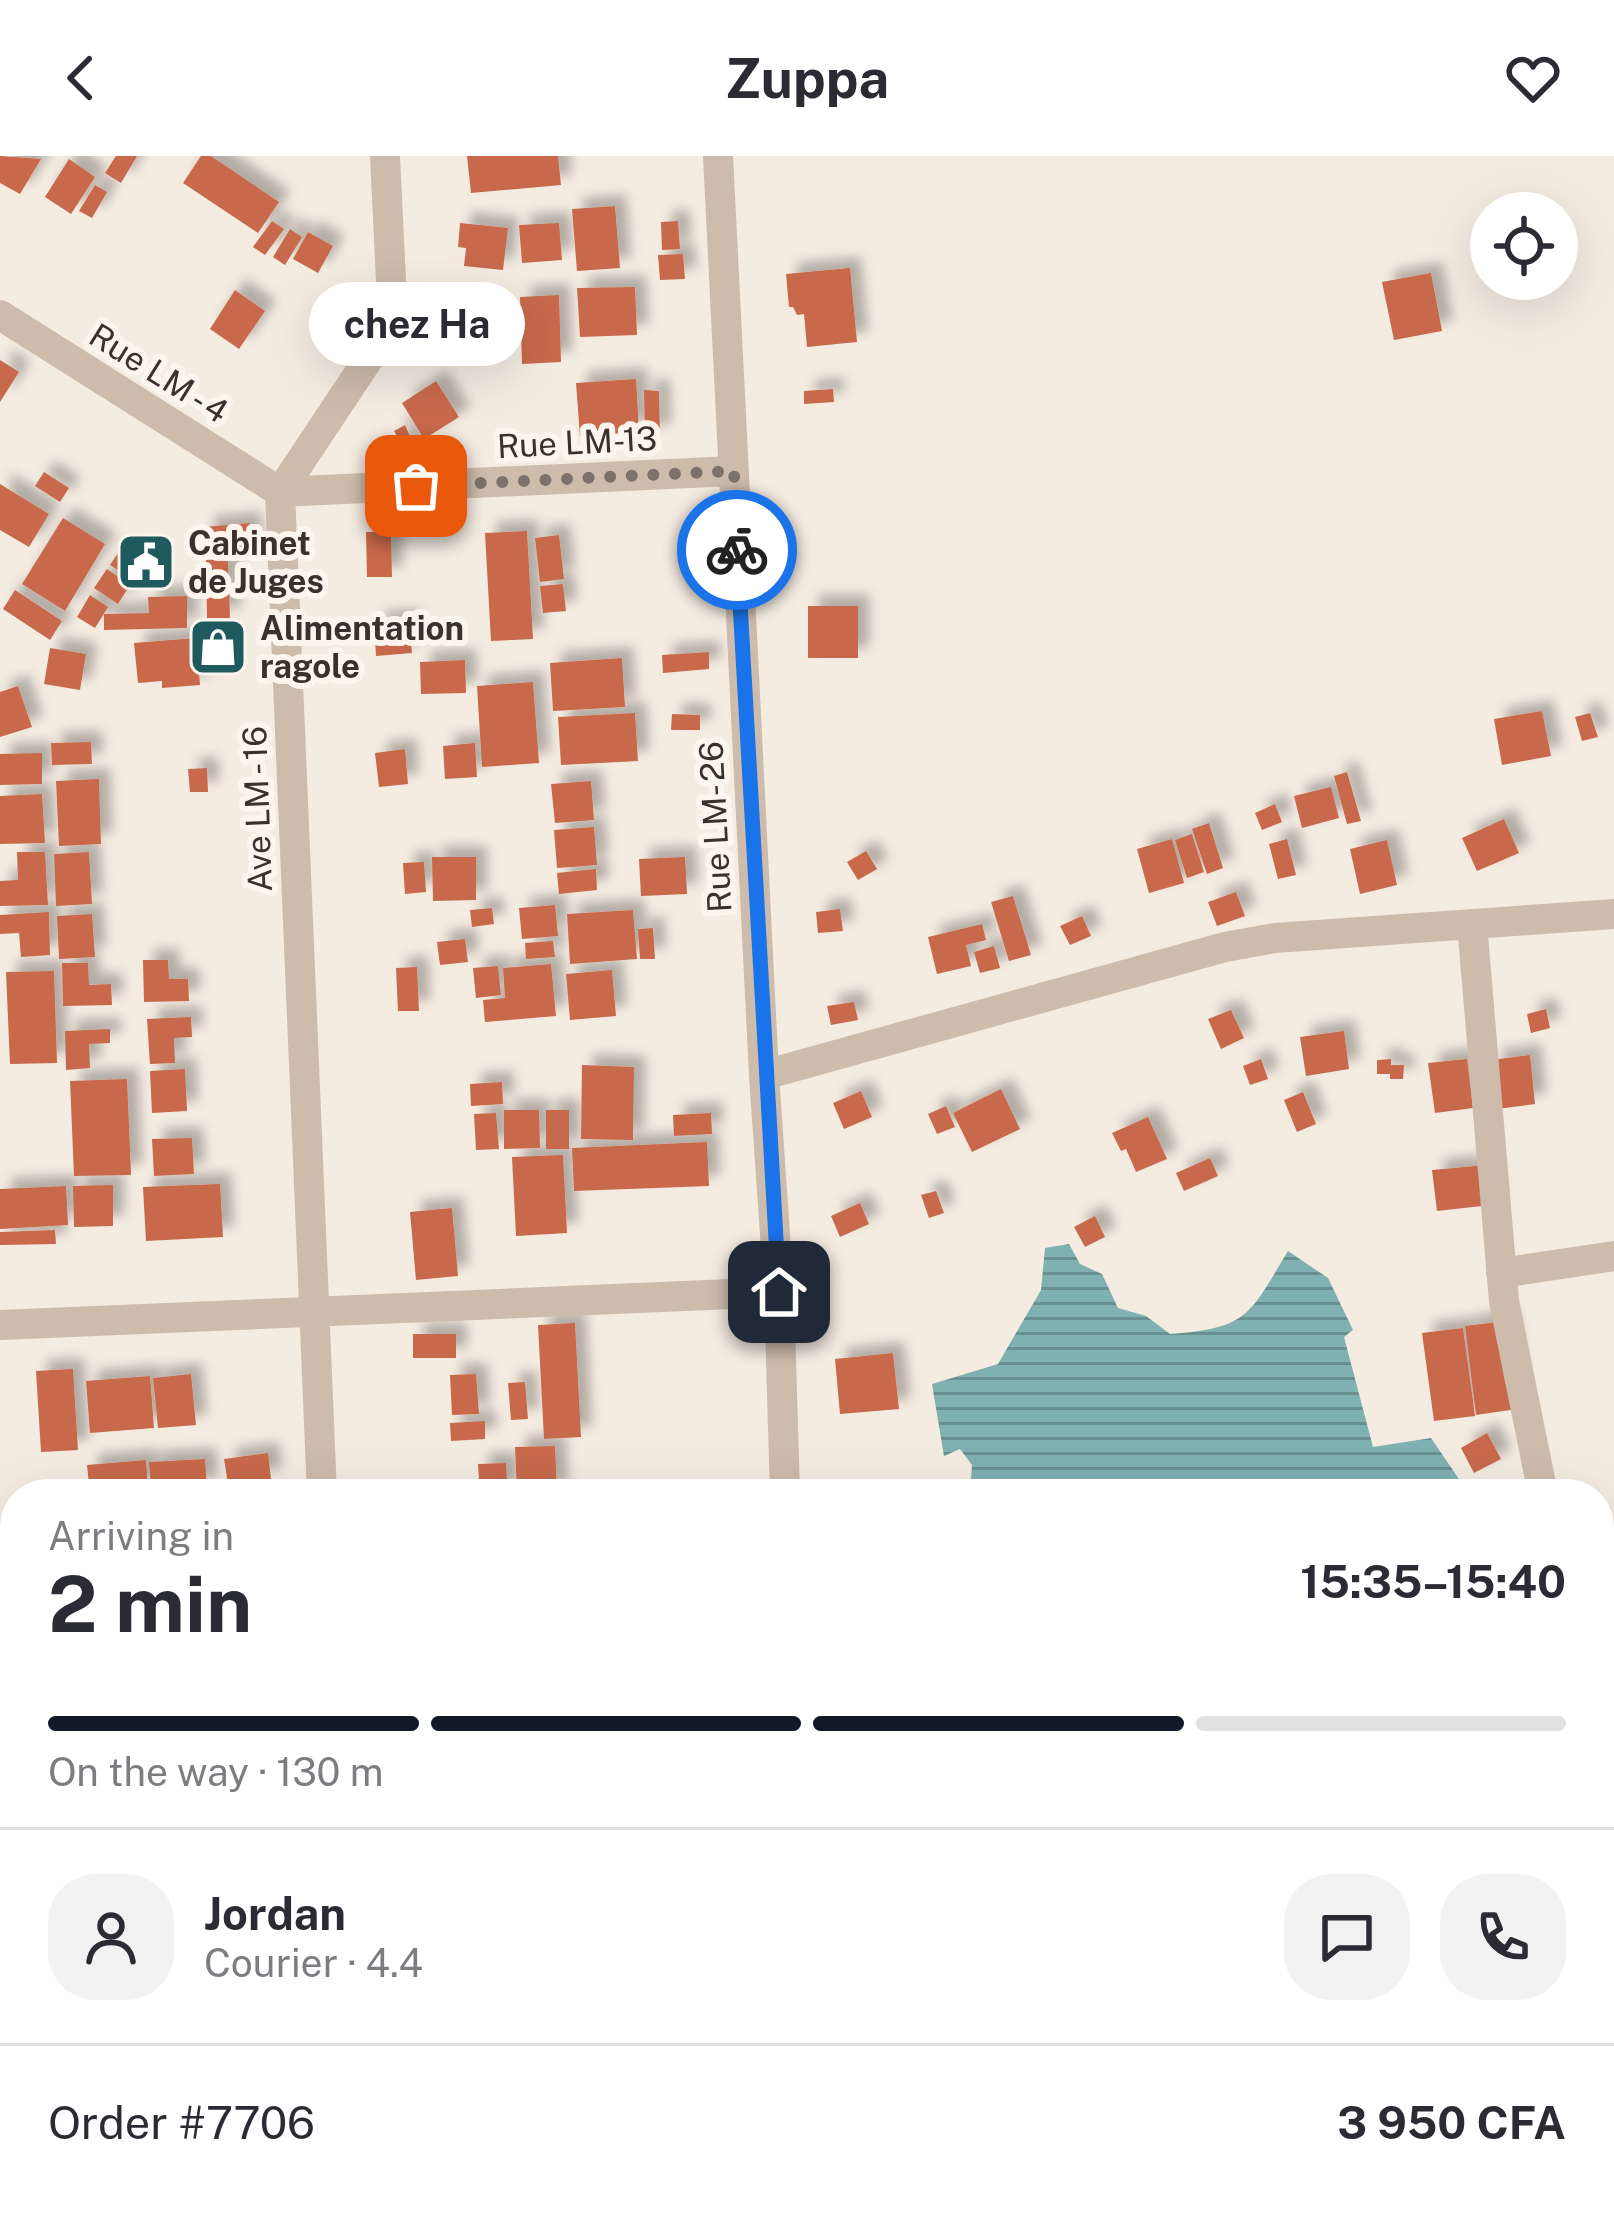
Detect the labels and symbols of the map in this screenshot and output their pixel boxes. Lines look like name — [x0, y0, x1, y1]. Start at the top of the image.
callout: chez Ha — [308, 282, 524, 366]
street label: Rue LM - 4 — [83, 316, 235, 430]
street label: Rue LM-13 — [496, 419, 658, 465]
pin — [365, 435, 467, 537]
courier — [677, 490, 797, 610]
place label: Cabinet de Juges — [188, 524, 324, 600]
public building icon: Cabinet de Juges — [115, 531, 177, 593]
place label: Alimentation ragole — [260, 609, 464, 685]
shop icon: Alimentation ragole — [187, 616, 249, 678]
street label: Ave LM - 16 — [235, 725, 279, 893]
street label: Rue LM- 26 — [692, 740, 738, 914]
pin — [728, 1241, 830, 1343]

